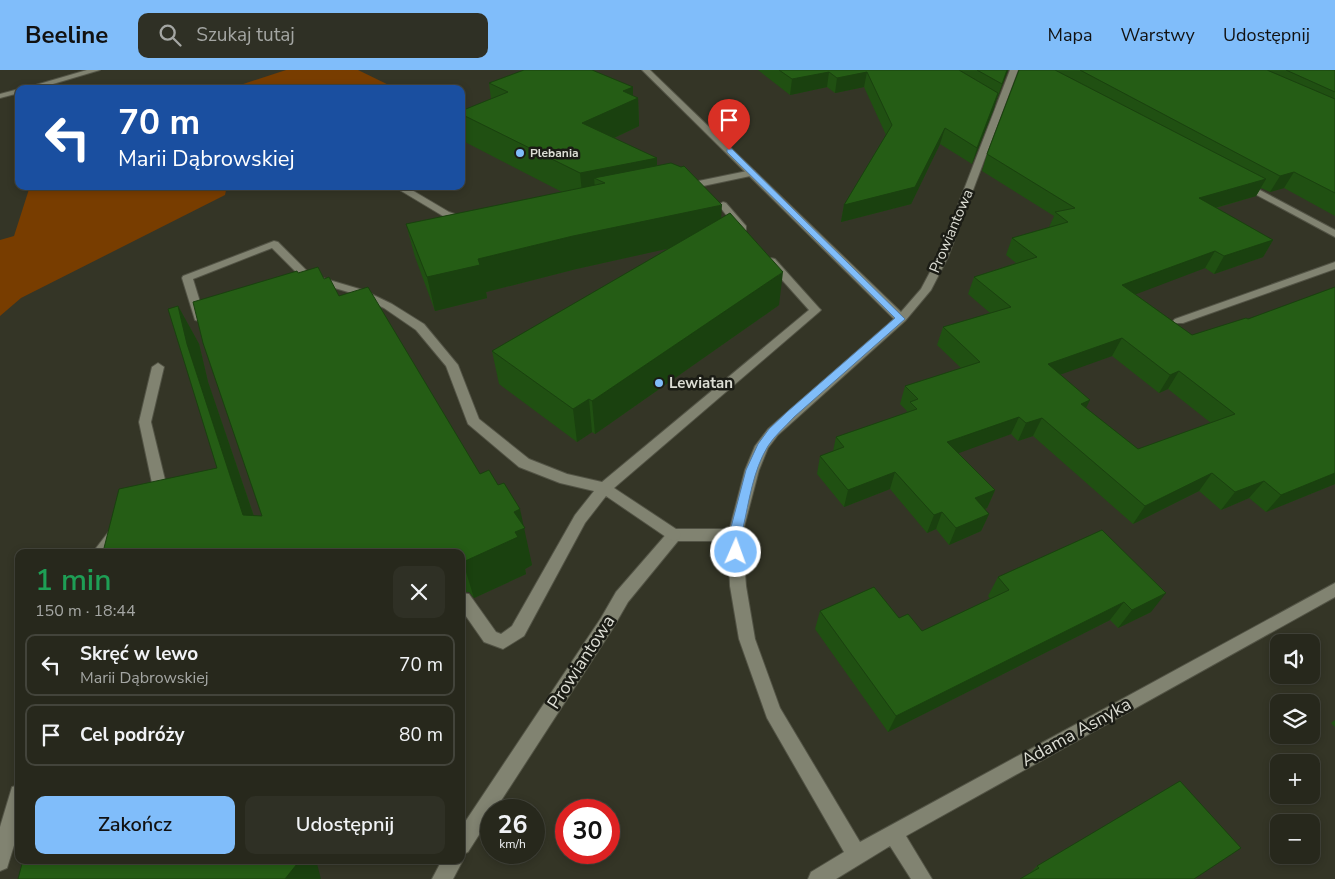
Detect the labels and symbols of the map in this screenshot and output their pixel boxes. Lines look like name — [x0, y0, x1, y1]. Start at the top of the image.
pin — [708, 99, 750, 150]
place label: Plebania — [530, 145, 579, 161]
marker: Plebania — [514, 147, 526, 159]
street label: Prowiantowa — [924, 186, 978, 276]
place label: Lewiatan — [669, 373, 733, 393]
marker: Lewiatan — [653, 377, 665, 389]
position arrow — [709, 525, 761, 577]
street label: Prowiantowa — [542, 611, 620, 713]
street label: Adama Asnyka — [1017, 692, 1135, 772]
speed limit sign: 30 — [555, 799, 620, 864]

